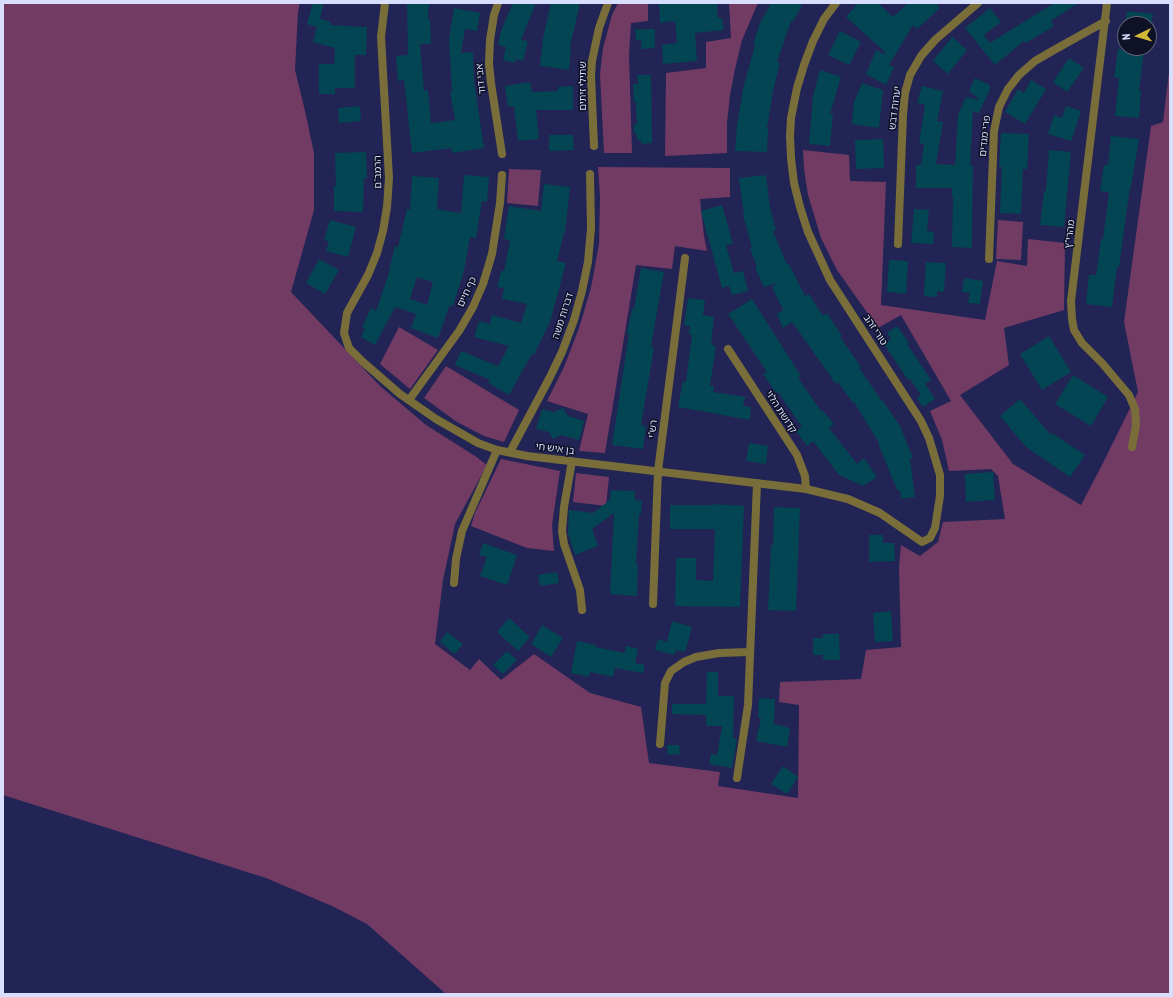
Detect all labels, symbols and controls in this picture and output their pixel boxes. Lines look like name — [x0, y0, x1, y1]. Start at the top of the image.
north arrow — [1117, 16, 1157, 56]
text: N — [1119, 33, 1133, 41]
street label: שתילי זיתים — [577, 61, 589, 111]
street label: אבי דוד — [473, 63, 489, 95]
street label: יערות דבש — [886, 85, 904, 131]
street label: פרי מגדים — [977, 115, 993, 157]
street label: הרמב"ם — [372, 155, 384, 189]
street label: מהרי"ץ — [1062, 219, 1078, 249]
street label: כף חיים — [455, 275, 479, 309]
street label: דברות משה — [550, 291, 576, 341]
street label: טורי זהב — [860, 312, 890, 348]
street label: קדושת הלוי — [763, 388, 799, 436]
street label: רש"י — [646, 419, 660, 439]
street label: בן איש חי — [535, 441, 575, 457]

